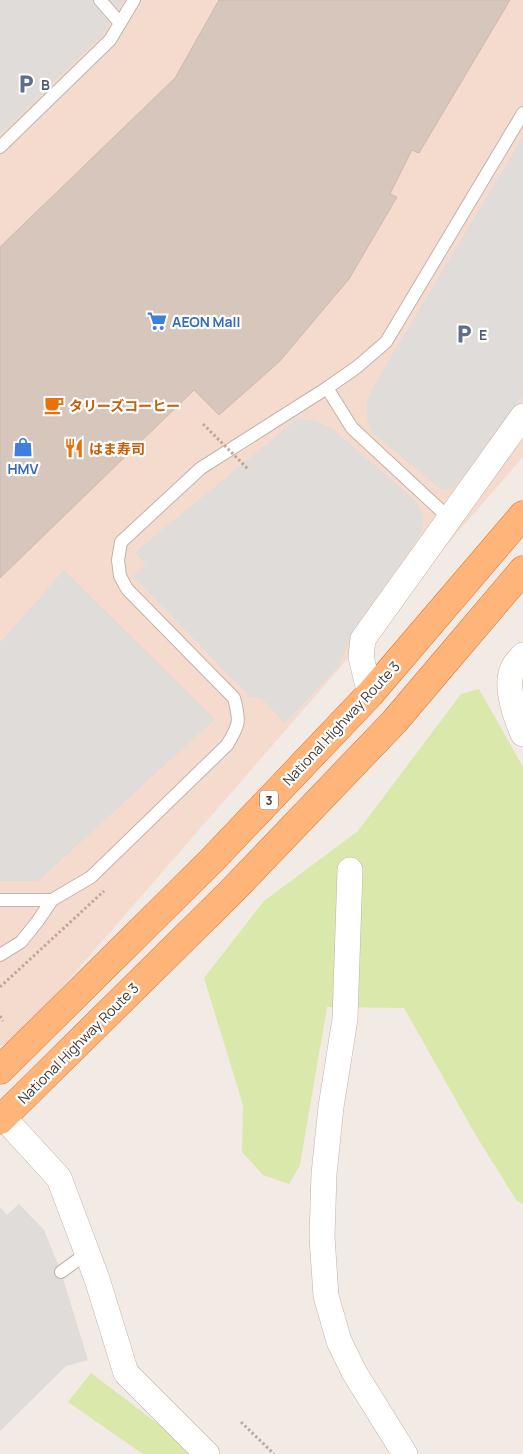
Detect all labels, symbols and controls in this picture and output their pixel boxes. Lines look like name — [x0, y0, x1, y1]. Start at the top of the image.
parking icon: B — [15, 73, 37, 95]
place label: B — [41, 75, 50, 94]
supermarket icon: AEON Mall — [146, 310, 168, 332]
place label: AEON Mall — [172, 312, 240, 331]
parking icon: E — [453, 323, 475, 345]
place label: E — [479, 325, 487, 344]
cafe icon: タリーズコーヒー — [43, 394, 65, 416]
place label: タリーズコーヒー — [69, 396, 180, 415]
shop icon: HMV — [12, 436, 34, 458]
restaurant icon: はま寿司 — [63, 437, 85, 459]
place label: はま寿司 — [89, 439, 145, 458]
place label: HMV — [7, 459, 39, 478]
street label: National Highway Route 3 — [278, 657, 404, 789]
road number: 3 — [260, 790, 278, 810]
street label: National Highway Route 3 — [13, 978, 143, 1108]

